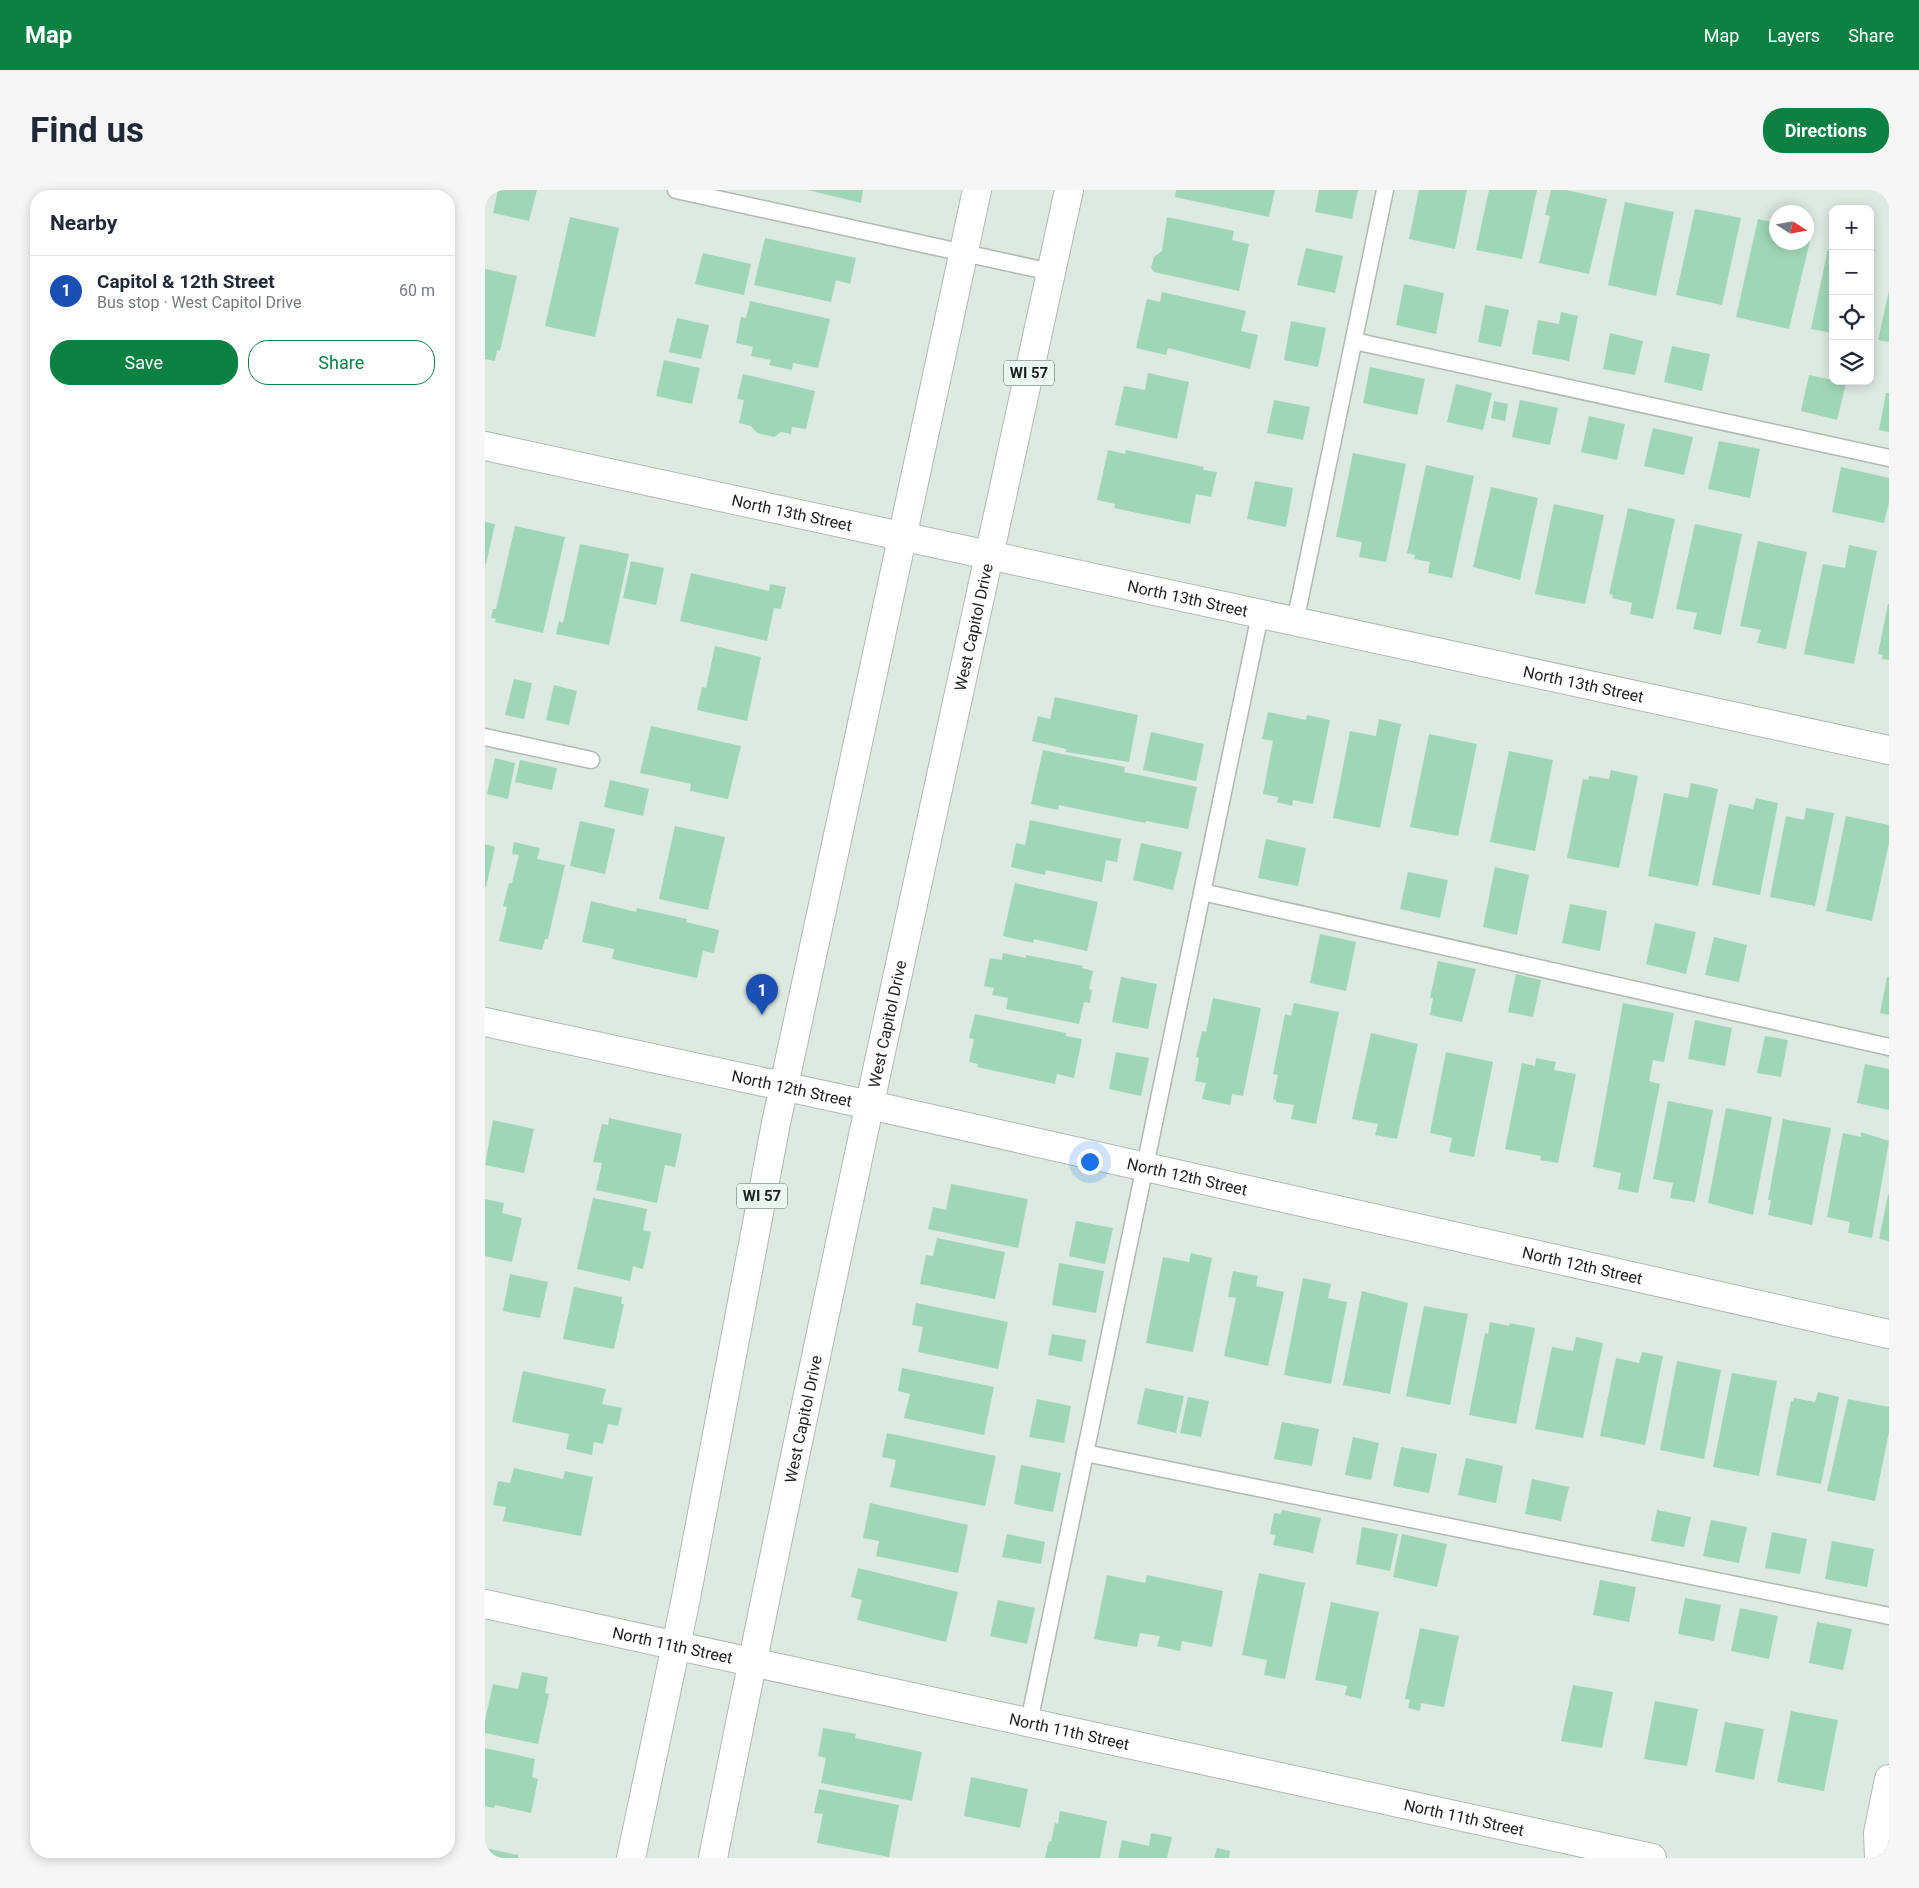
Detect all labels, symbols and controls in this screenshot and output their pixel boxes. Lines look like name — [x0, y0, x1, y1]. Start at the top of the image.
text: Map — [25, 21, 72, 49]
text: Map — [1704, 25, 1739, 46]
text: Layers — [1767, 25, 1820, 46]
text: Share — [1848, 25, 1894, 46]
button: Directions — [1763, 108, 1889, 153]
text: Find us — [30, 110, 144, 151]
north arrow — [1769, 205, 1814, 250]
map controls — [1829, 205, 1874, 385]
button: + — [1829, 205, 1874, 250]
text: Nearby — [50, 211, 117, 235]
button: − — [1829, 250, 1874, 295]
text: Capitol & 12th Street — [97, 270, 275, 293]
text: 1 — [61, 281, 71, 300]
text: 60 m — [399, 281, 435, 300]
text: Bus stop · West Capitol Drive — [97, 293, 301, 312]
button: locate — [1829, 295, 1874, 340]
button: Save — [50, 340, 238, 385]
button: Share — [248, 340, 435, 385]
button: layers — [1829, 340, 1874, 385]
road number: WI 57 — [1004, 360, 1054, 386]
street label: North 13th Street — [730, 490, 854, 535]
street label: West Capitol Drive — [950, 562, 997, 693]
street label: North 13th Street — [1126, 576, 1250, 620]
street label: North 13th Street — [1522, 662, 1645, 706]
street label: West Capitol Drive — [864, 958, 910, 1089]
pin: 1 — [746, 974, 778, 1015]
street label: North 12th Street — [730, 1066, 854, 1110]
your location — [1077, 1149, 1103, 1175]
street label: North 12th Street — [1125, 1154, 1249, 1199]
road number: WI 57 — [737, 1184, 787, 1208]
street label: North 12th Street — [1520, 1242, 1644, 1288]
street label: West Capitol Drive — [780, 1354, 825, 1485]
street label: North 11th Street — [611, 1623, 735, 1667]
street label: North 11th Street — [1007, 1709, 1131, 1753]
street label: North 11th Street — [1402, 1795, 1526, 1839]

